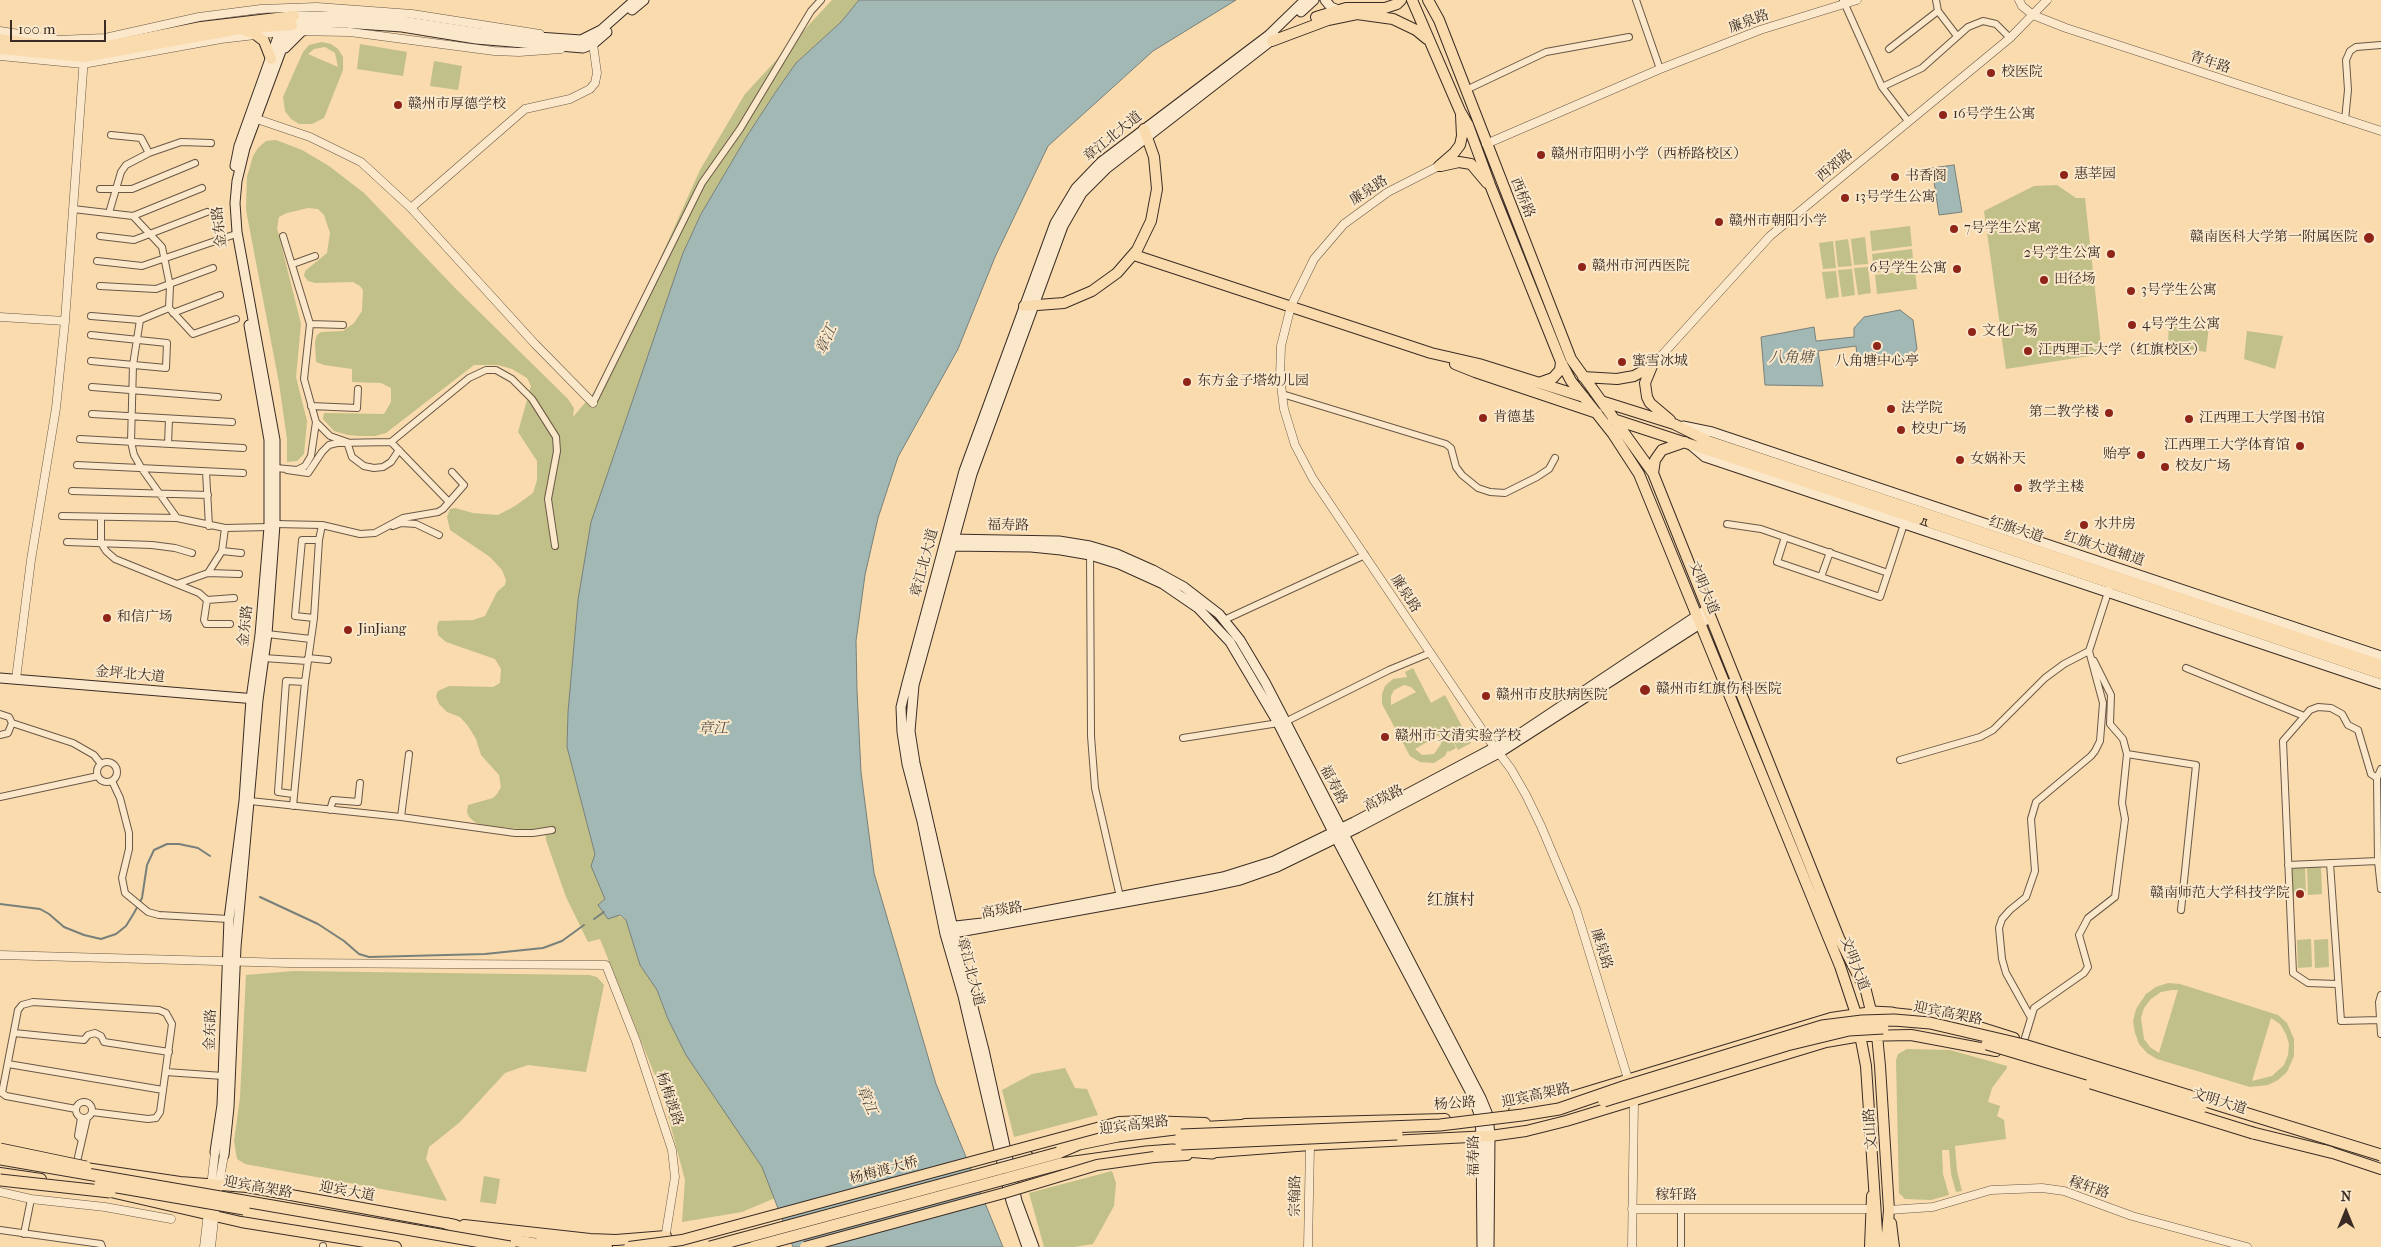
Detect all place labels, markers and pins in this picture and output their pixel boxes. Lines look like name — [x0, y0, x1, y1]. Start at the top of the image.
place label: 校医院 — [2001, 65, 2043, 81]
marker: 校医院 — [1985, 67, 1997, 79]
place label: 赣州市厚德学校 — [408, 97, 506, 113]
marker: 赣州市厚德学校 — [392, 99, 404, 111]
place label: 16号学生公寓 — [1953, 107, 2036, 123]
marker: 16号学生公寓 — [1937, 109, 1949, 121]
place label: 赣州市阳明小学（西桥路校区） — [1551, 147, 1747, 163]
marker: 赣州市阳明小学（西桥路校区） — [1535, 149, 1547, 161]
place label: 惠莘园 — [2074, 167, 2116, 183]
place label: 书香阁 — [1905, 169, 1947, 185]
marker: 惠莘园 — [2058, 169, 2070, 181]
marker: 书香阁 — [1889, 171, 1901, 183]
place label: 13号学生公寓 — [1855, 190, 1936, 206]
marker: 13号学生公寓 — [1839, 192, 1851, 204]
place label: 赣州市朝阳小学 — [1729, 214, 1827, 230]
marker: 赣州市朝阳小学 — [1713, 216, 1725, 228]
place label: 7号学生公寓 — [1964, 221, 2041, 237]
marker: 7号学生公寓 — [1948, 223, 1960, 235]
place label: 赣南医科大学第一附属医院 — [2190, 230, 2358, 246]
marker: 赣南医科大学第一附属医院 — [2362, 231, 2376, 245]
place label: 2号学生公寓 — [2024, 246, 2101, 262]
marker: 2号学生公寓 — [2105, 248, 2117, 260]
place label: 赣州市河西医院 — [1592, 259, 1690, 275]
marker: 赣州市河西医院 — [1576, 261, 1588, 273]
place label: 6号学生公寓 — [1869, 261, 1947, 277]
marker: 6号学生公寓 — [1951, 263, 1963, 275]
place label: 田径场 — [2054, 272, 2096, 288]
marker: 田径场 — [2038, 274, 2050, 286]
place label: 3号学生公寓 — [2141, 283, 2217, 299]
marker: 3号学生公寓 — [2125, 285, 2137, 297]
place label: 4号学生公寓 — [2142, 317, 2220, 333]
marker: 4号学生公寓 — [2126, 319, 2138, 331]
place label: 文化广场 — [1982, 324, 2038, 340]
marker: 文化广场 — [1966, 326, 1978, 338]
marker: 八角塘中心亭 — [1871, 340, 1883, 352]
place label: 江西理工大学（红旗校区） — [2038, 343, 2206, 359]
marker: 江西理工大学（红旗校区） — [2022, 345, 2034, 357]
place label: 蜜雪冰城 — [1632, 354, 1688, 370]
place label: 八角塘中心亭 — [1835, 354, 1919, 370]
marker: 蜜雪冰城 — [1616, 356, 1628, 368]
place label: 东方金子塔幼儿园 — [1197, 374, 1309, 390]
marker: 东方金子塔幼儿园 — [1181, 376, 1193, 388]
place label: 法学院 — [1901, 401, 1943, 417]
marker: 法学院 — [1885, 403, 1897, 415]
place label: 第二教学楼 — [2029, 405, 2099, 421]
marker: 第二教学楼 — [2103, 407, 2115, 419]
place label: 肯德基 — [1493, 410, 1535, 426]
place label: 江西理工大学图书馆 — [2199, 411, 2325, 427]
marker: 肯德基 — [1477, 412, 1489, 424]
marker: 江西理工大学图书馆 — [2183, 413, 2195, 425]
place label: 校史广场 — [1911, 422, 1967, 438]
marker: 校史广场 — [1895, 424, 1907, 436]
place label: 江西理工大学体育馆 — [2164, 438, 2290, 454]
marker: 江西理工大学体育馆 — [2294, 440, 2306, 452]
place label: 贻亭 — [2103, 447, 2131, 463]
marker: 贻亭 — [2135, 449, 2147, 461]
place label: 女娲补天 — [1970, 452, 2026, 468]
marker: 女娲补天 — [1954, 454, 1966, 466]
place label: 校友广场 — [2175, 459, 2231, 475]
marker: 校友广场 — [2159, 461, 2171, 473]
place label: 教学主楼 — [2028, 480, 2084, 496]
marker: 教学主楼 — [2012, 482, 2024, 494]
place label: 水井房 — [2094, 517, 2136, 533]
marker: 水井房 — [2078, 519, 2090, 531]
place label: 和信广场 — [117, 610, 173, 626]
marker: 和信广场 — [101, 612, 113, 624]
place label: JinJiang — [358, 622, 406, 638]
marker: JinJiang — [342, 624, 354, 636]
place label: 赣州市红旗伤科医院 — [1656, 682, 1782, 698]
marker: 赣州市红旗伤科医院 — [1638, 683, 1652, 697]
place label: 赣州市皮肤病医院 — [1496, 688, 1608, 704]
marker: 赣州市皮肤病医院 — [1480, 690, 1492, 702]
place label: 赣州市文清实验学校 — [1395, 729, 1521, 745]
marker: 赣州市文清实验学校 — [1379, 731, 1391, 743]
place label: 赣南师范大学科技学院 — [2150, 886, 2290, 902]
marker: 赣南师范大学科技学院 — [2294, 888, 2306, 900]

